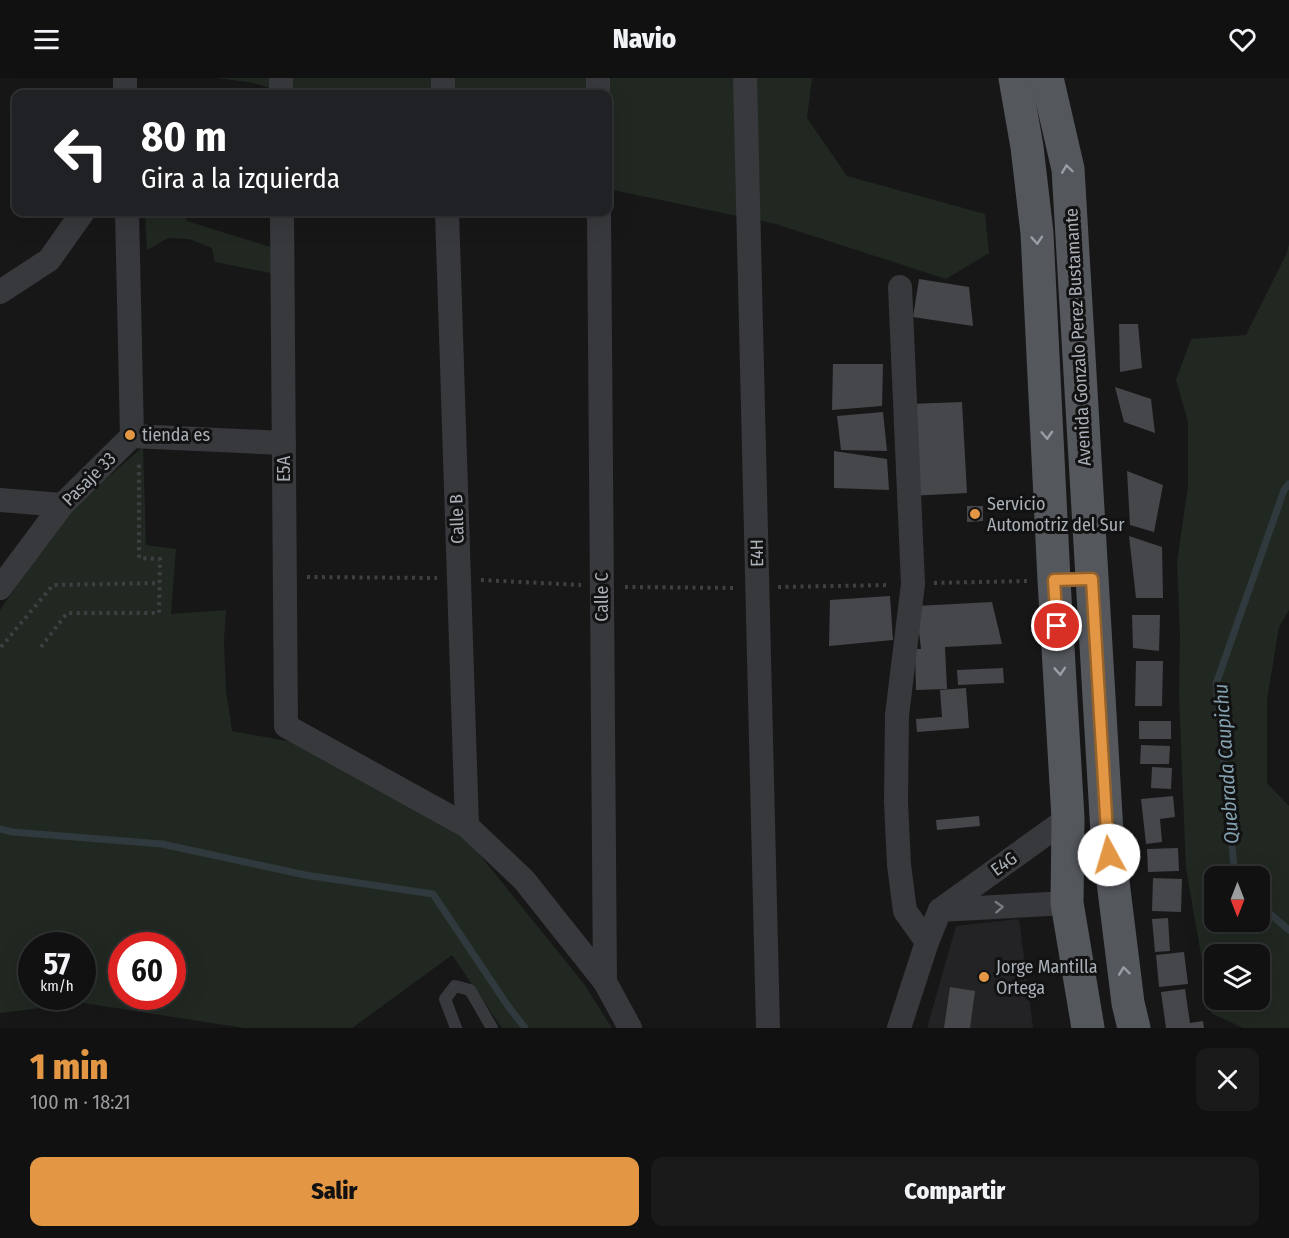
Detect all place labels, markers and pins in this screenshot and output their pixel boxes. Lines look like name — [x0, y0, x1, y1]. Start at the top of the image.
place label: tienda es — [142, 424, 210, 446]
marker: tienda es — [123, 428, 137, 442]
place label: Servicio Automotriz del Sur — [987, 493, 1125, 536]
marker: Servicio Automotriz del Sur — [968, 507, 982, 521]
pin — [1031, 600, 1082, 651]
place label: Jorge Mantilla Ortega — [996, 956, 1098, 999]
marker: Jorge Mantilla Ortega — [977, 970, 991, 984]

